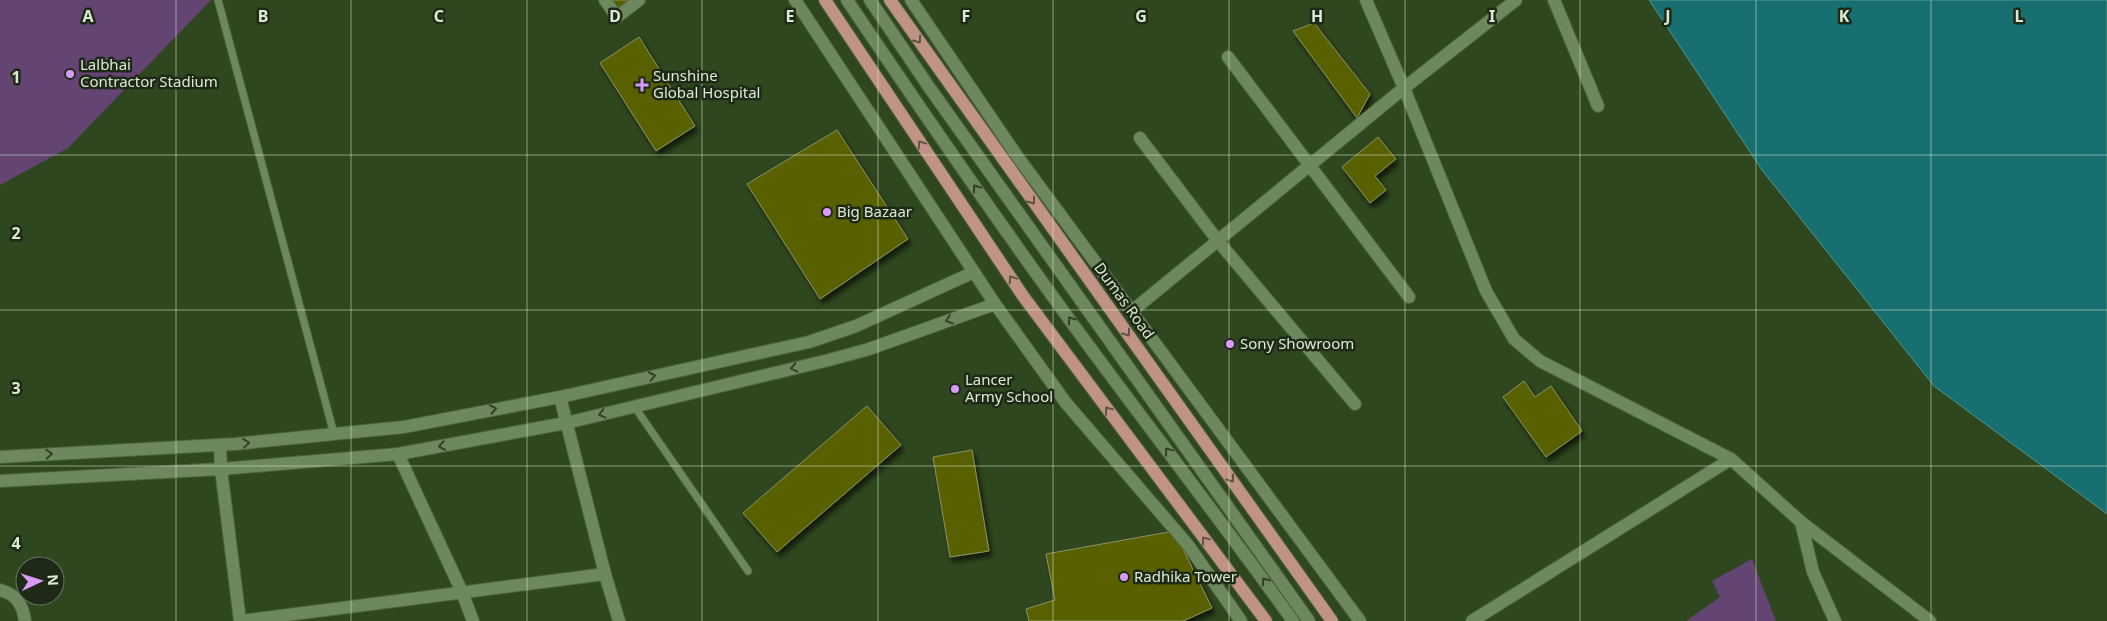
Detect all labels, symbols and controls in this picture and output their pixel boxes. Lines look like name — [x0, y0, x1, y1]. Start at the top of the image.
text: A — [82, 5, 94, 27]
text: B — [258, 5, 268, 27]
text: C — [434, 5, 444, 27]
text: D — [609, 5, 621, 27]
text: E — [786, 5, 795, 27]
text: F — [962, 5, 970, 27]
text: G — [1135, 5, 1147, 27]
text: H — [1311, 5, 1323, 27]
text: I — [1489, 5, 1495, 27]
text: J — [1663, 5, 1671, 27]
text: K — [1839, 5, 1850, 27]
text: L — [2015, 5, 2024, 27]
one-way arrow — [912, 34, 921, 44]
place label: Lalbhai Contractor Stadium — [80, 54, 218, 91]
place label: Sunshine Global Hospital — [653, 65, 760, 102]
text: 1 — [11, 66, 21, 88]
marker: Lalbhai Contractor Stadium — [64, 68, 76, 80]
marker: Sunshine Global Hospital — [635, 78, 649, 92]
one-way arrow — [918, 140, 927, 150]
one-way arrow — [973, 184, 982, 194]
one-way arrow — [1027, 195, 1035, 204]
place label: Big Bazaar — [837, 201, 912, 221]
marker: Big Bazaar — [821, 206, 833, 218]
text: 2 — [11, 222, 21, 244]
street label: Dumas Road — [1090, 258, 1159, 343]
one-way arrow — [1009, 275, 1018, 285]
one-way arrow — [945, 314, 953, 324]
one-way arrow — [1068, 316, 1077, 326]
one-way arrow — [1121, 327, 1130, 337]
place label: Sony Showroom — [1240, 333, 1354, 353]
marker: Sony Showroom — [1224, 338, 1236, 350]
one-way arrow — [789, 362, 798, 373]
place label: Lancer Army School — [965, 369, 1053, 406]
one-way arrow — [648, 371, 657, 382]
text: 3 — [11, 377, 21, 399]
marker: Lancer Army School — [949, 383, 961, 395]
one-way arrow — [489, 405, 498, 415]
one-way arrow — [1105, 406, 1114, 416]
one-way arrow — [597, 408, 606, 419]
one-way arrow — [242, 438, 250, 449]
one-way arrow — [438, 440, 447, 450]
one-way arrow — [1165, 448, 1173, 457]
one-way arrow — [45, 449, 53, 459]
one-way arrow — [1225, 474, 1234, 483]
text: 4 — [11, 532, 21, 554]
one-way arrow — [1203, 537, 1211, 546]
north arrow — [15, 556, 65, 606]
place label: Radhika Tower — [1134, 566, 1237, 586]
marker: Radhika Tower — [1118, 571, 1130, 583]
text: N — [44, 574, 63, 586]
one-way arrow — [1262, 578, 1270, 587]

